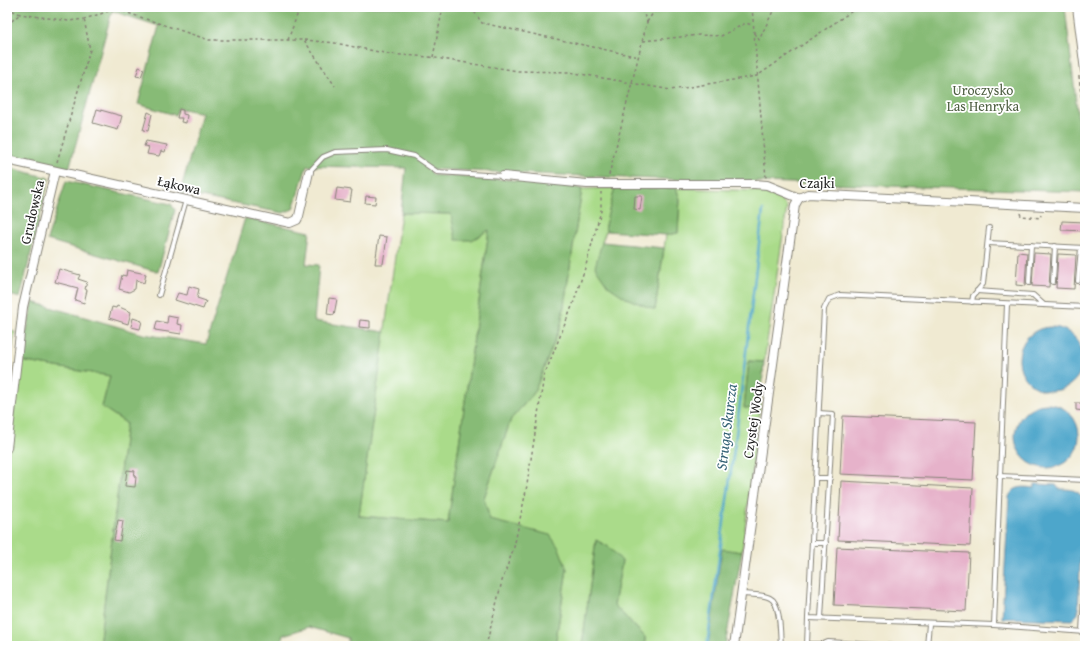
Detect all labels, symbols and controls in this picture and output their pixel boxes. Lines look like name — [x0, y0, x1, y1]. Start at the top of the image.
park label: Uroczysko Las Henryka — [947, 80, 1020, 116]
street label: Łąkowa — [156, 170, 203, 200]
street label: Czajki — [799, 173, 835, 193]
street label: Grudowska — [15, 178, 49, 246]
street label: Czystej Wody — [738, 380, 768, 460]
water label: Struga Skurcza — [710, 383, 742, 471]

